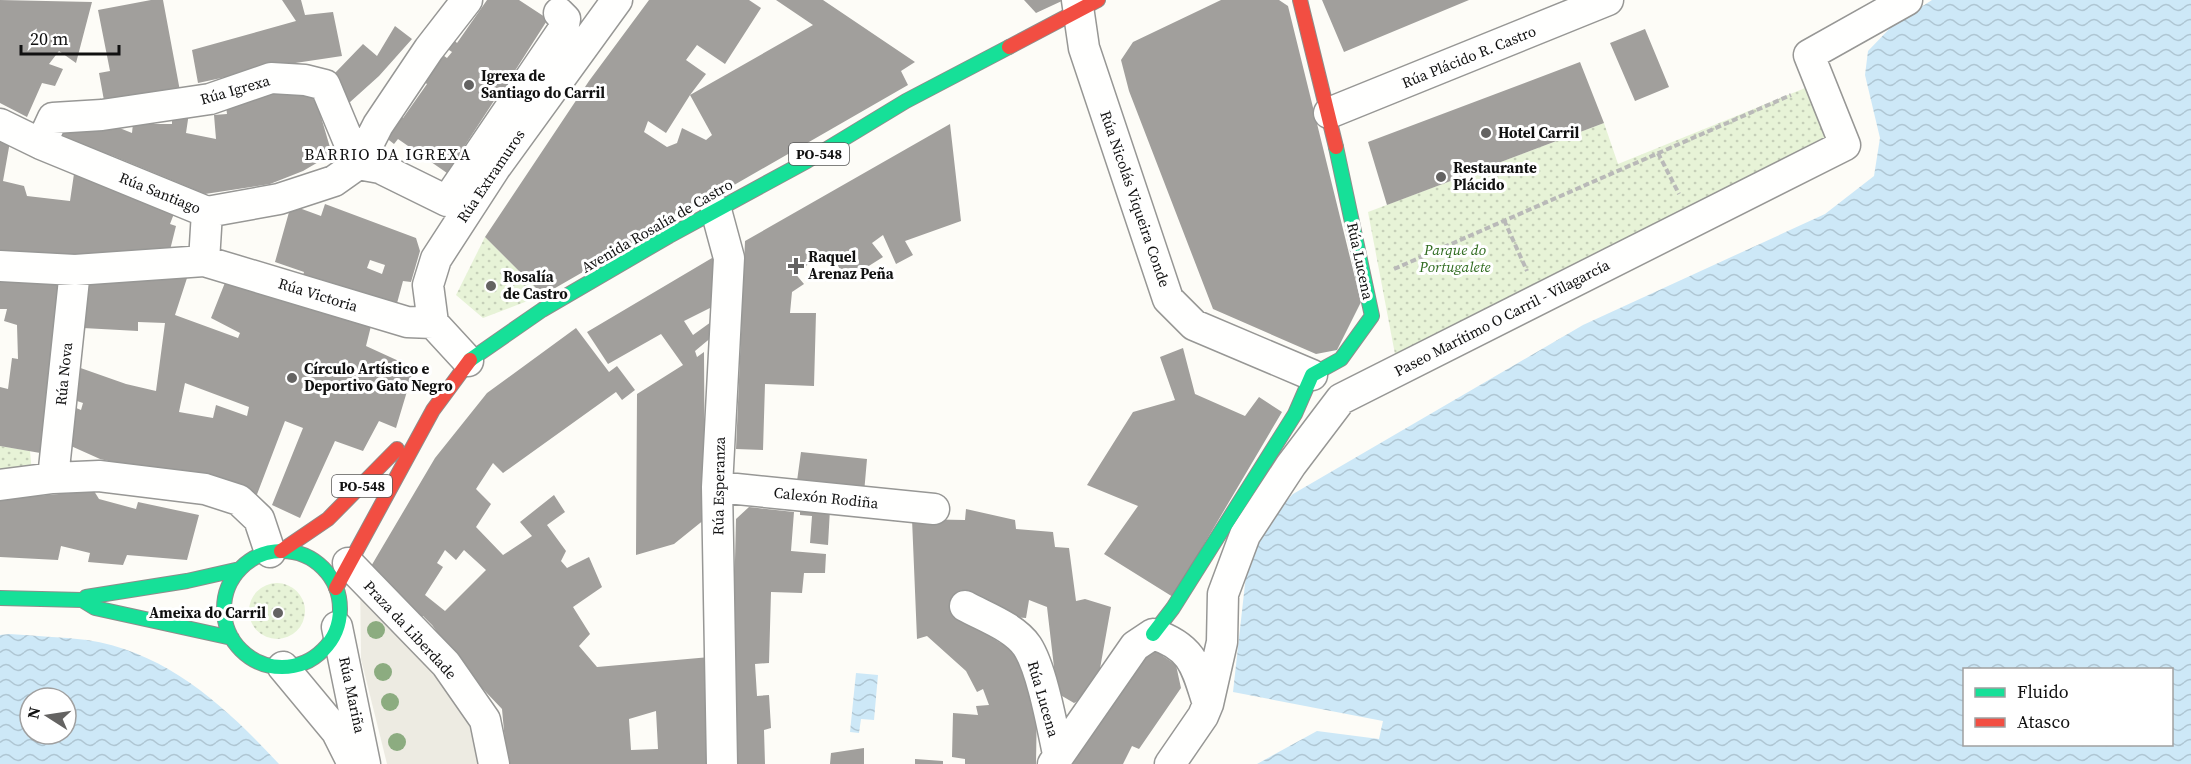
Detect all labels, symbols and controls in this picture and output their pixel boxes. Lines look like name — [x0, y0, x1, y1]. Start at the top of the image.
scale bar — [21, 18, 118, 56]
street label: Rúa Plácido R. Castro — [1399, 20, 1539, 93]
text: 20 m — [30, 26, 68, 51]
place label: Igrexa de Santiago do Carril — [481, 65, 605, 103]
street label: Rúa Igrexa — [198, 69, 273, 109]
marker: Igrexa de Santiago do Carril — [462, 78, 476, 92]
street label: Rúa Nicolás Viqueira Conde — [1095, 108, 1176, 290]
place label: Hotel Carril — [1498, 122, 1579, 143]
street label: Rúa Extramuros — [452, 125, 530, 226]
marker: Hotel Carril — [1479, 126, 1493, 140]
district label: BARRIO DA IGREXA — [304, 143, 472, 165]
road number: PO-548 — [789, 143, 849, 165]
place label: Restaurante Plácido — [1453, 157, 1537, 195]
street label: Rúa Santiago — [116, 167, 204, 218]
marker: Restaurante Plácido — [1434, 170, 1448, 184]
street label: Avenida Rosalía de Castro — [577, 174, 736, 278]
street label: Rúa Lucena — [1342, 220, 1379, 302]
park label: Parque do Portugalete — [1418, 239, 1491, 277]
place label: Raquel Arenaz Peña — [808, 246, 895, 284]
street label: Paseo Marítimo O Carril - Vilagarcía — [1390, 254, 1613, 381]
marker: Raquel Arenaz Peña — [789, 259, 803, 273]
place label: Rosalía de Castro — [503, 266, 568, 304]
street label: Rúa Victoria — [276, 272, 361, 317]
marker: Rosalía de Castro — [484, 279, 498, 293]
street label: Rúa Nova — [50, 341, 77, 407]
place label: Círculo Artístico e Deportivo Gato Negro — [304, 358, 453, 396]
marker: Círculo Artístico e Deportivo Gato Negro — [285, 371, 299, 385]
street label: Rúa Esperanza — [707, 436, 730, 535]
road number: PO-548 — [332, 475, 392, 497]
street label: Calexón Rodiña — [773, 482, 880, 513]
street label: Praza da Liberdade — [359, 576, 462, 684]
place label: Ameixa do Carril — [149, 602, 266, 623]
marker: Ameixa do Carril — [271, 606, 285, 620]
street label: Rúa Mariña — [334, 655, 371, 735]
street label: Rúa Lucena — [1023, 658, 1064, 740]
legend — [1963, 668, 2173, 746]
text: Fluido — [2017, 679, 2069, 704]
north arrow — [18, 686, 78, 746]
text: N — [21, 705, 45, 721]
text: Atasco — [2017, 709, 2070, 734]

